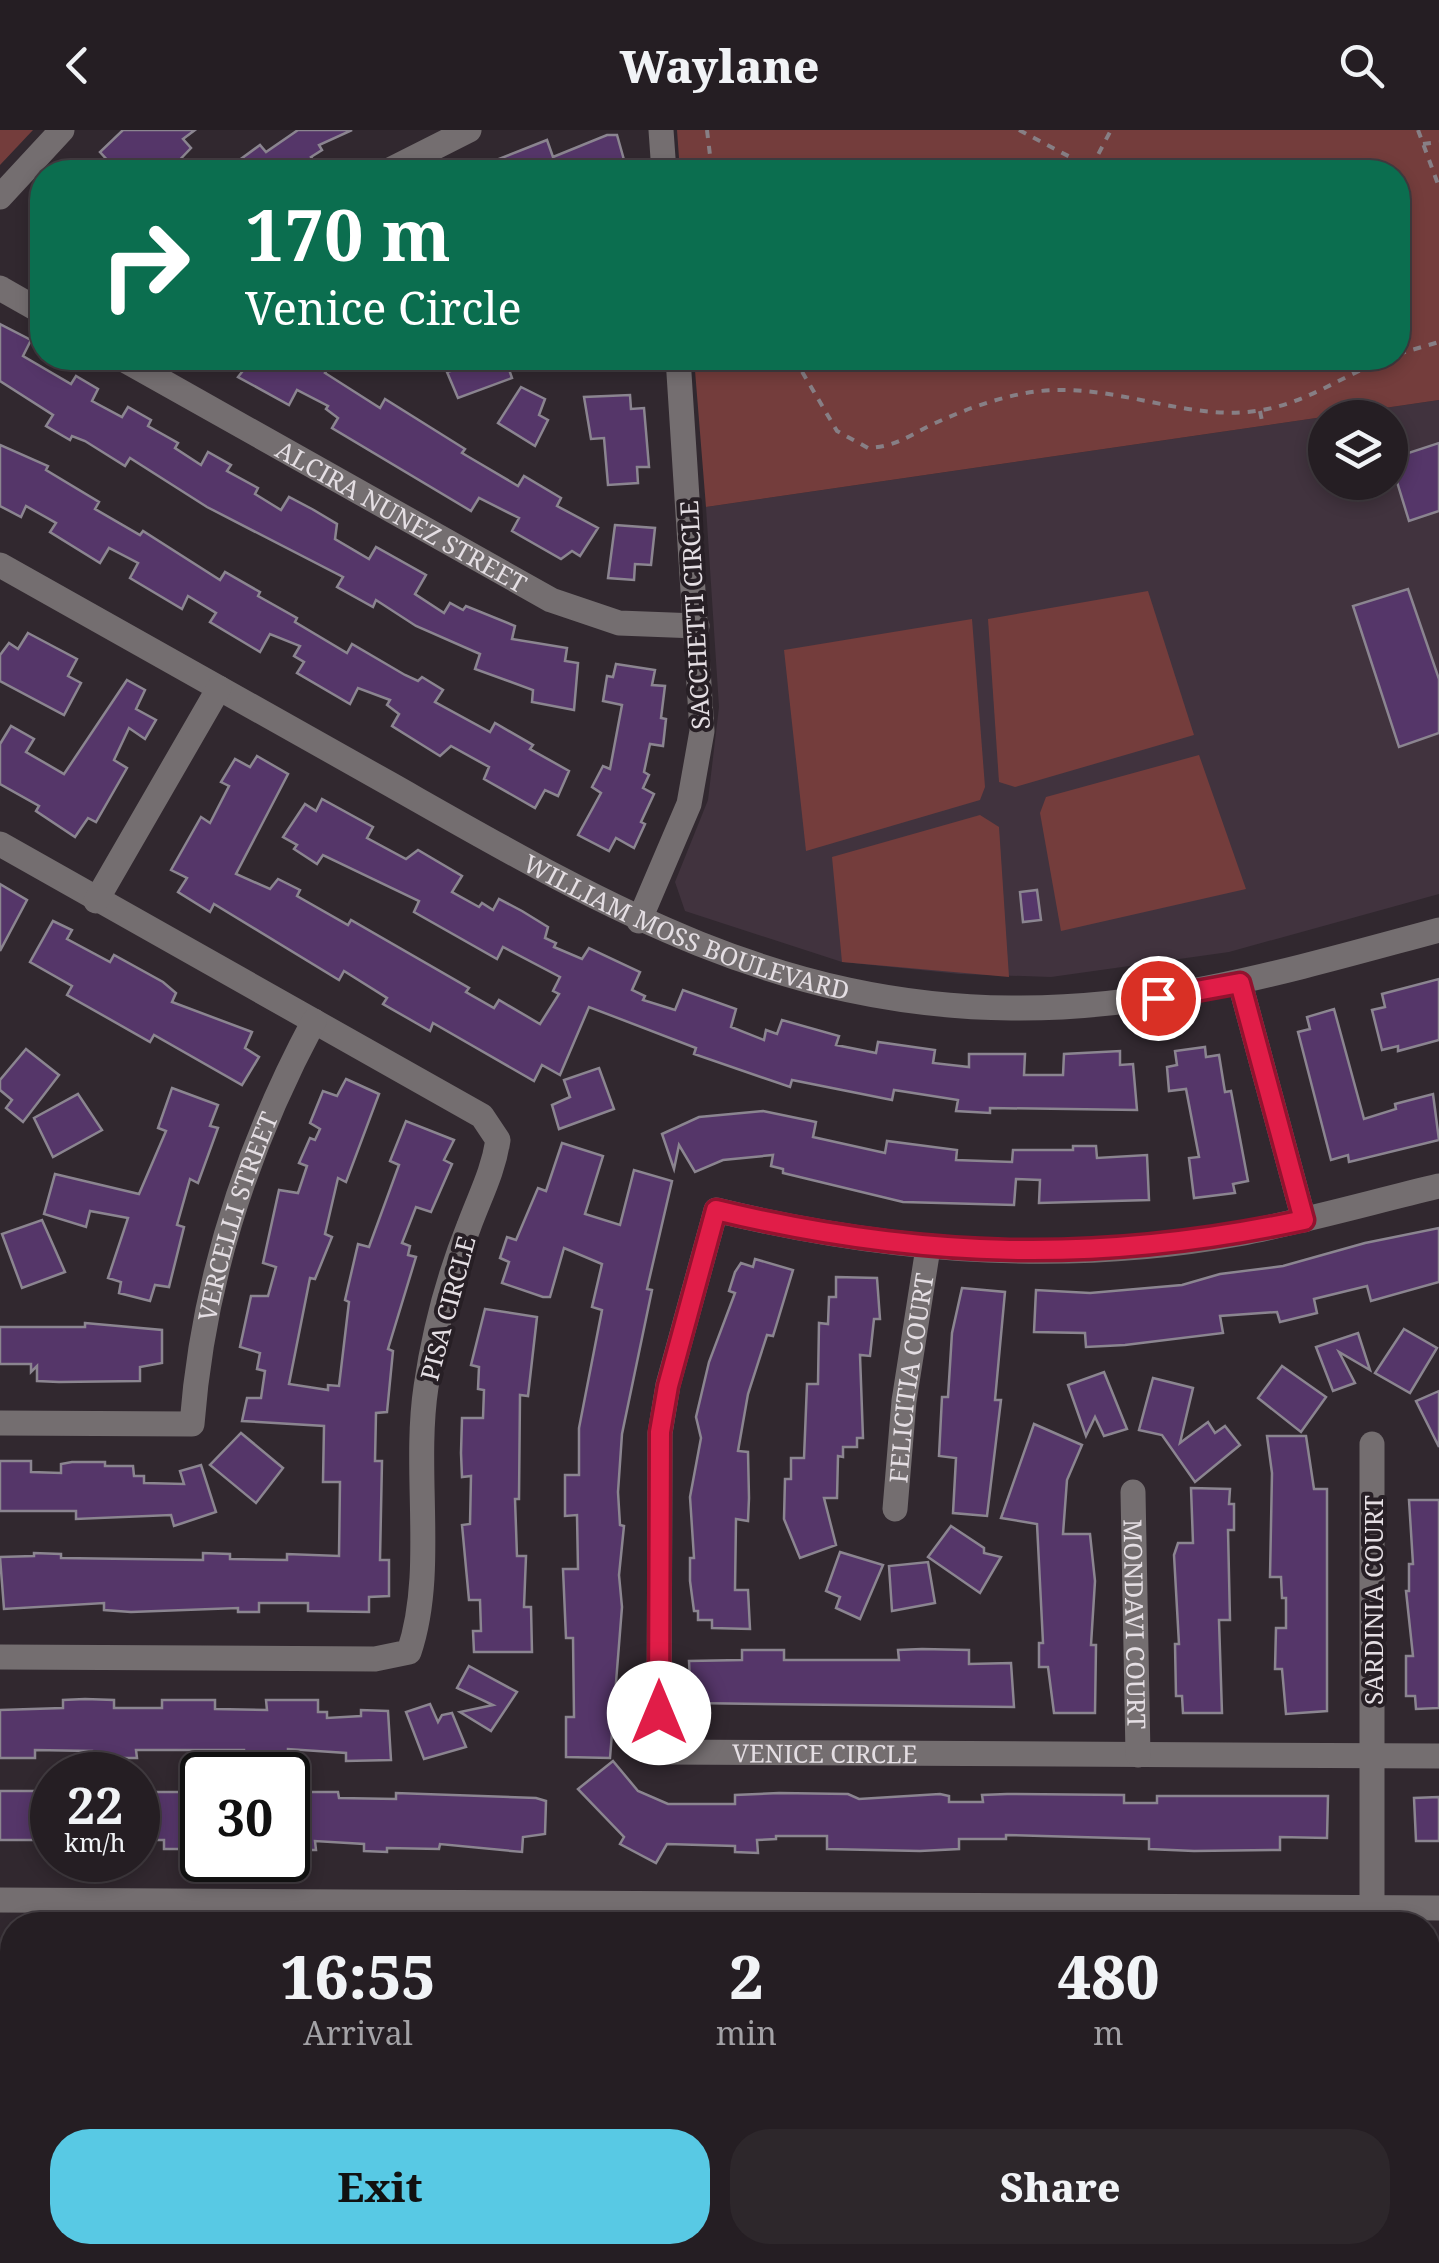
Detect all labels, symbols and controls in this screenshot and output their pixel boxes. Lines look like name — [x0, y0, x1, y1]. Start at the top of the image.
text: Waylane — [620, 35, 819, 96]
icon: back — [50, 38, 105, 93]
icon: search — [1334, 38, 1389, 93]
text: 170 m — [245, 186, 451, 282]
icon: right — [80, 200, 210, 330]
text: Venice Circle — [245, 277, 521, 338]
map controls — [1308, 400, 1408, 500]
button: layers — [1308, 400, 1408, 500]
street label: ALCIRA NUNEZ STREET — [270, 432, 533, 600]
street label: SACCHETTI CIRCLE — [671, 499, 717, 731]
street label: WILLIAM MOSS BOULEVARD — [518, 845, 853, 1007]
pin — [1116, 956, 1201, 1041]
icon: arrive — [1131, 971, 1186, 1026]
street label: VERCELLI STREET — [189, 1107, 285, 1324]
street label: PISA CIRCLE — [411, 1232, 483, 1384]
street label: FELICITIA COURT — [880, 1271, 941, 1484]
street label: SARDINIA COURT — [1356, 1495, 1390, 1705]
street label: MONDAVI COURT — [1117, 1519, 1155, 1729]
position arrow — [607, 1661, 711, 1765]
street label: VENICE CIRCLE — [732, 1735, 917, 1770]
speed limit sign: 30 — [180, 1752, 310, 1882]
text: 22 — [67, 1771, 123, 1839]
text: km/h — [64, 1825, 126, 1859]
text: 16:55 — [281, 1935, 435, 2017]
text: 2 — [729, 1935, 763, 2017]
text: 480 — [1057, 1935, 1159, 2017]
text: Arrival — [303, 2011, 413, 2054]
text: min — [716, 2011, 777, 2054]
text: m — [1093, 2011, 1124, 2054]
button: Exit — [50, 2129, 710, 2244]
button: Share — [730, 2129, 1390, 2244]

